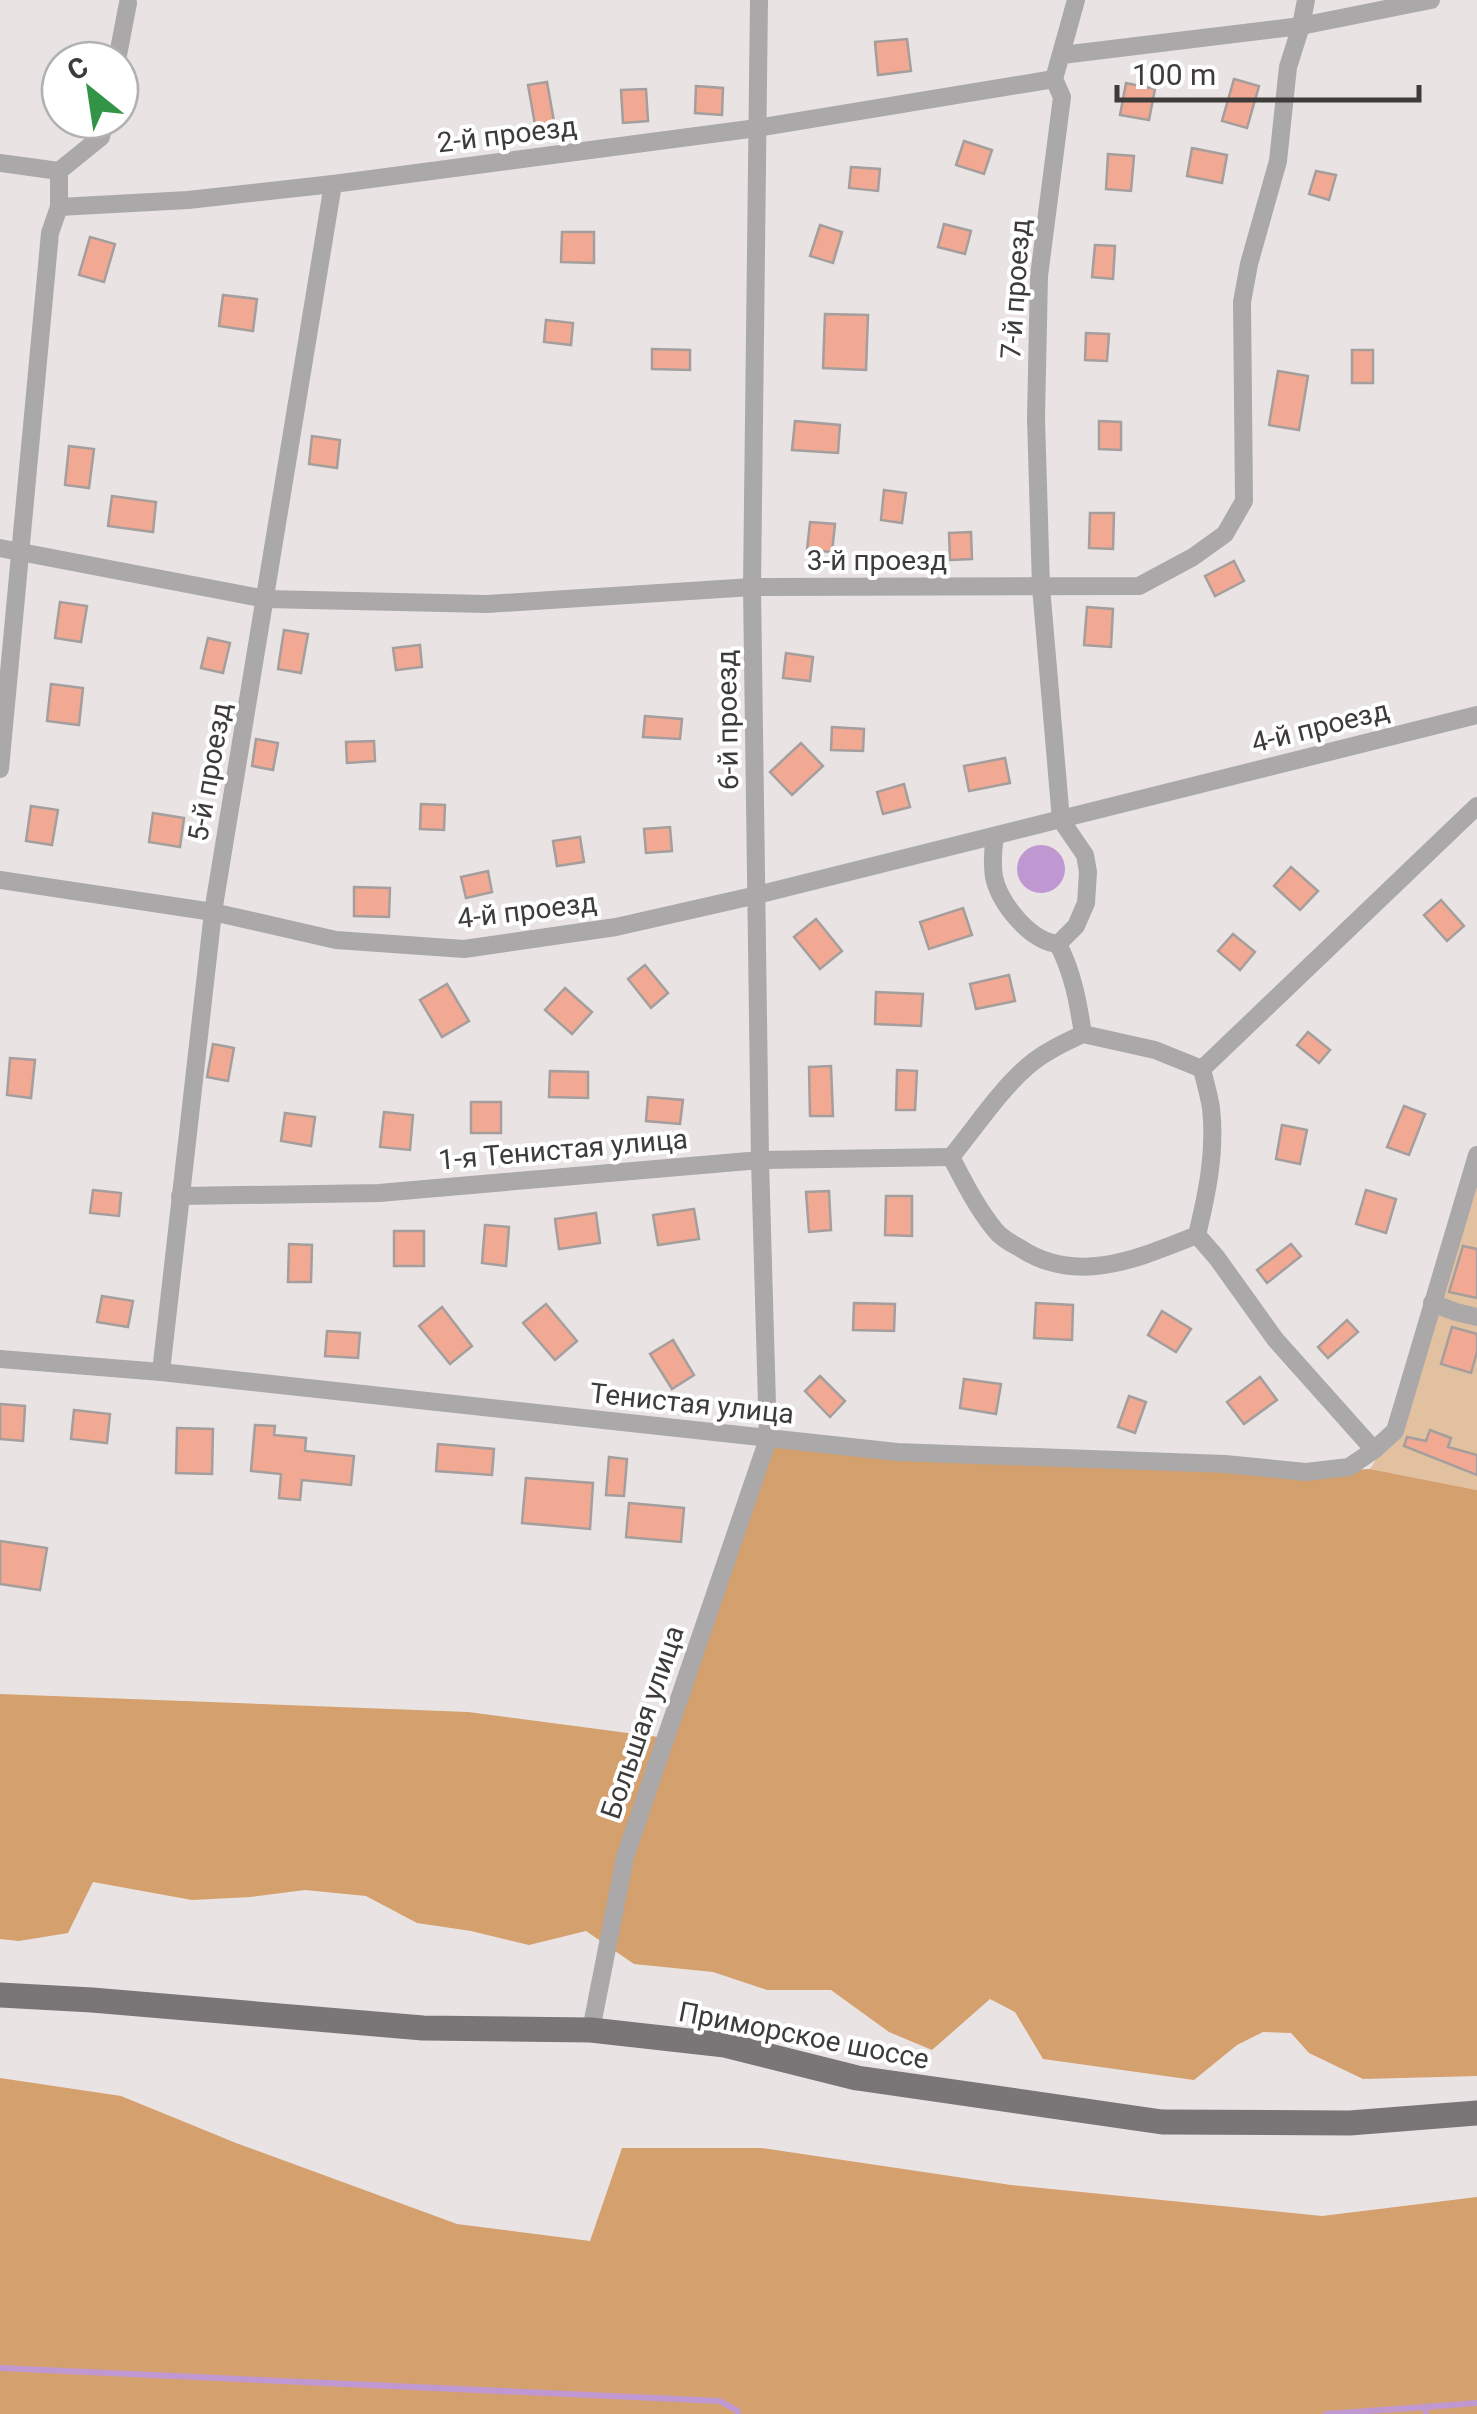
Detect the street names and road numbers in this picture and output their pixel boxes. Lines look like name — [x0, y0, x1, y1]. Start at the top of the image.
street label: 2-й проезд — [435, 110, 579, 159]
street label: 7-й проезд — [994, 218, 1037, 360]
street label: 3-й проезд — [807, 544, 947, 577]
street label: 6-й проезд — [710, 649, 745, 790]
street label: 4-й проезд — [1248, 693, 1392, 759]
street label: 5-й проезд — [181, 700, 238, 844]
street label: 4-й проезд — [455, 886, 599, 935]
street label: 1-я Тенистая улица — [437, 1122, 689, 1177]
street label: Тенистая улица — [588, 1376, 796, 1431]
street label: Большая улица — [594, 1621, 691, 1823]
street label: Приморское шоссе — [676, 1995, 932, 2076]

